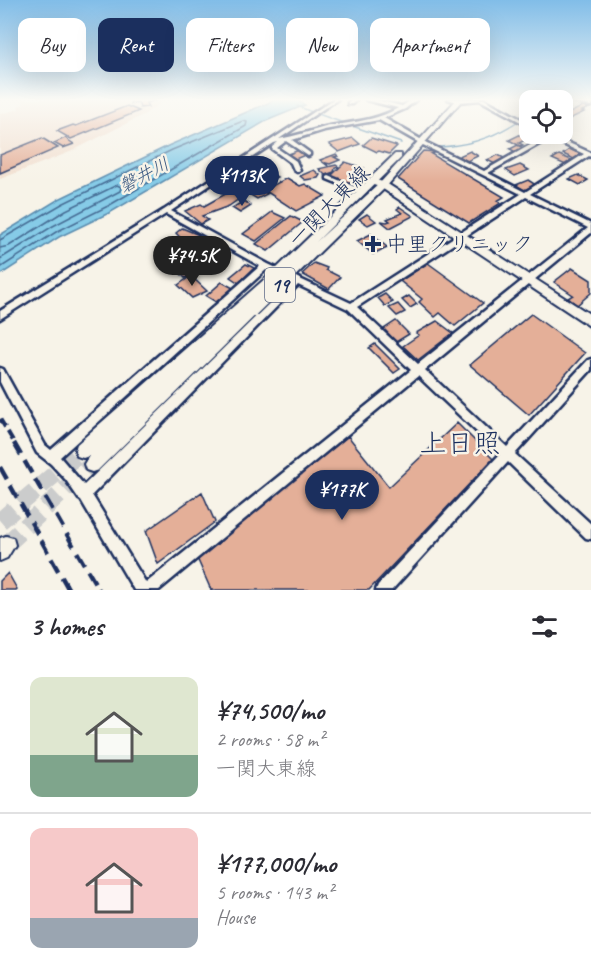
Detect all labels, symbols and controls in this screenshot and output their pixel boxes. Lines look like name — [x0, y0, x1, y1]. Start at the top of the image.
chip: Buy — [18, 18, 86, 72]
chip: Rent — [98, 18, 174, 72]
chip: Filters — [186, 18, 274, 72]
chip: New — [286, 18, 358, 72]
chip: Apartment — [370, 18, 490, 72]
map controls — [519, 90, 573, 144]
button: locate — [519, 90, 573, 144]
water label: 磐井川 — [115, 153, 173, 197]
pin: ¥113K — [200, 156, 284, 207]
street label: 一関大東線 — [283, 160, 375, 252]
text: ¥113K — [219, 163, 265, 188]
place label: 中里クリニック — [386, 231, 533, 257]
marker: 中里クリニック — [364, 235, 382, 253]
pin: ¥74.5K — [143, 236, 241, 287]
text: ¥74.5K — [167, 243, 217, 268]
road number: 19 — [265, 268, 295, 302]
district label: 上日照 — [420, 426, 501, 460]
pin: ¥177K — [300, 470, 384, 521]
text: ¥177K — [319, 477, 365, 502]
text: 3 homes — [30, 610, 103, 643]
icon: filters — [528, 610, 561, 643]
text: ¥74,500/mo — [216, 694, 324, 727]
icon: home — [78, 701, 150, 773]
text: 2 rooms · 58 m² — [216, 727, 324, 752]
text: 一関大東線 — [216, 756, 316, 781]
text: ¥177,000/mo — [216, 847, 336, 880]
icon: home — [78, 852, 150, 924]
text: 5 rooms · 143 m² — [216, 880, 333, 905]
text: House — [216, 905, 255, 930]

